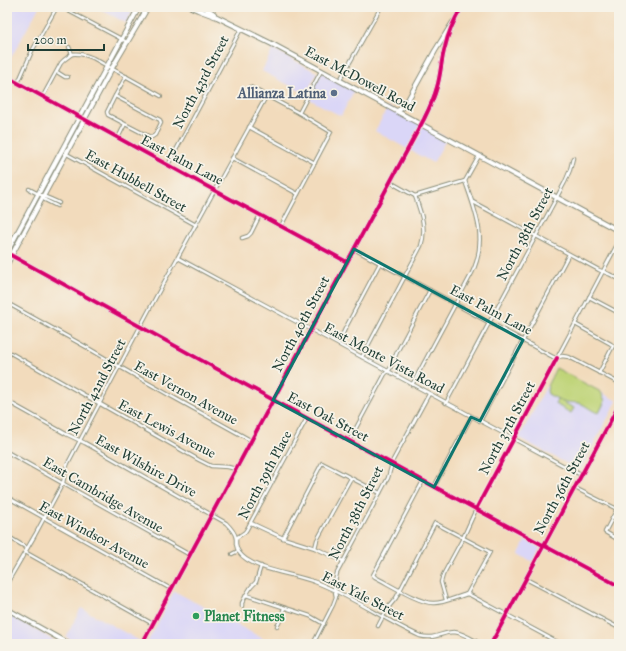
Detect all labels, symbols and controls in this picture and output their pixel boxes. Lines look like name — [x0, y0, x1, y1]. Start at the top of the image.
scale bar — [28, 26, 104, 52]
street label: North 43rd Street — [169, 32, 233, 132]
text: 200 m — [34, 33, 67, 47]
street label: East McDowell Road — [302, 43, 418, 115]
place label: Allianza Latina — [237, 85, 327, 102]
marker: Allianza Latina — [329, 88, 339, 98]
street label: East Palm Lane — [138, 131, 226, 189]
street label: East Hubbell Street — [82, 146, 190, 216]
street label: North 38th Street — [493, 184, 557, 284]
street label: North 40th Street — [269, 273, 333, 375]
street label: East Palm Lane — [447, 281, 535, 339]
street label: East Monte Vista Road — [321, 319, 447, 397]
street label: North 42nd Street — [64, 336, 130, 438]
street label: East Vernon Avenue — [131, 357, 241, 429]
street label: North 37th Street — [475, 378, 539, 478]
street label: East Oak Street — [284, 388, 372, 446]
street label: East Lewis Avenue — [115, 396, 219, 462]
street label: North 39th Place — [234, 428, 296, 522]
street label: East Wilshire Drive — [92, 431, 200, 501]
street label: North 36th Street — [530, 438, 594, 537]
street label: East Cambridge Avenue — [40, 454, 166, 537]
street label: North 38th Street — [325, 463, 387, 563]
street label: East Windsor Avenue — [36, 498, 152, 572]
street label: East Yale Street — [319, 568, 407, 624]
place label: Planet Fitness — [204, 608, 285, 625]
marker: Planet Fitness — [191, 611, 201, 621]

